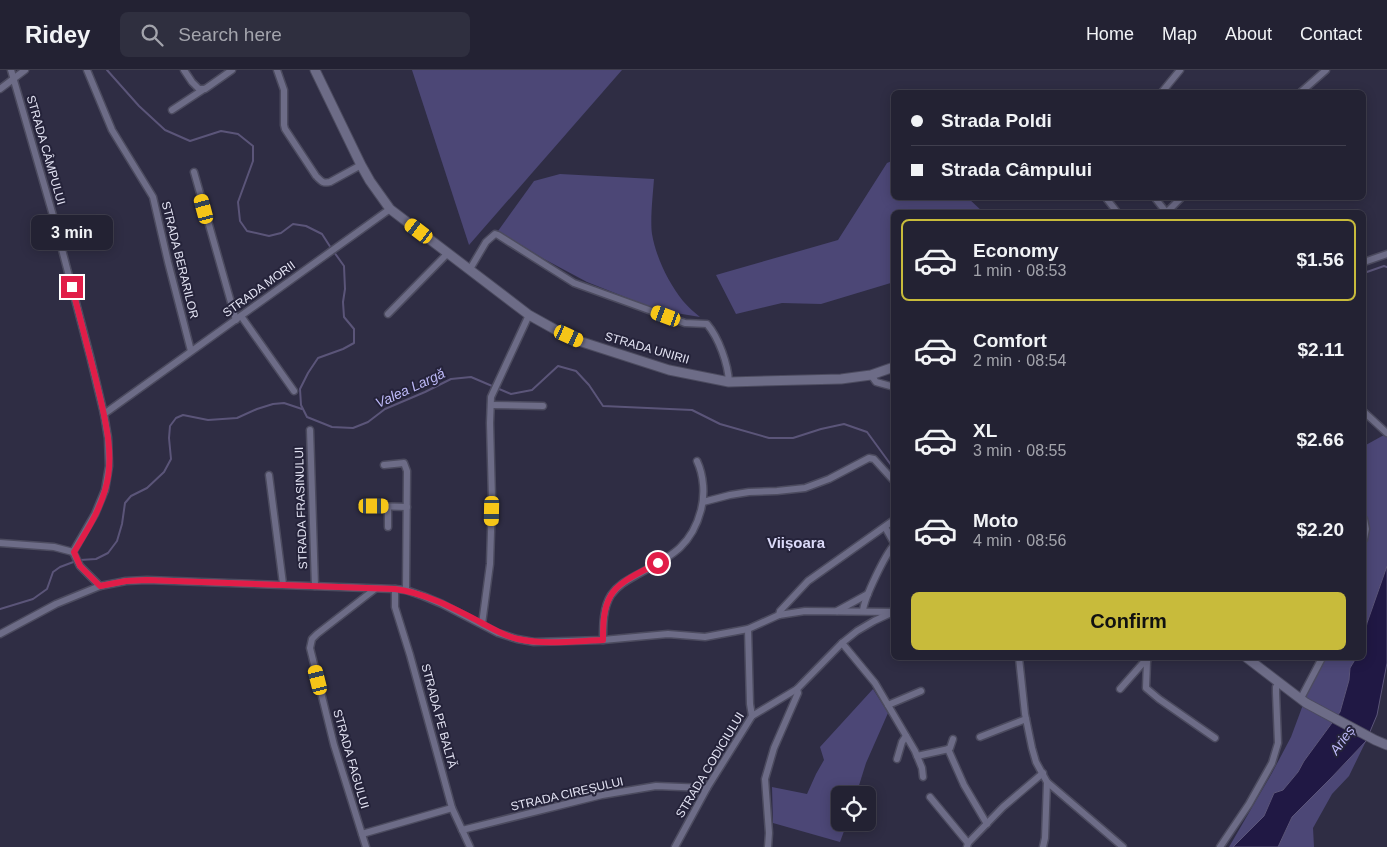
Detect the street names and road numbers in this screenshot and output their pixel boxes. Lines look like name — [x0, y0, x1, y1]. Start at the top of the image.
street label: STRADA CÂMPULUI — [24, 93, 69, 206]
street label: STRADA BERARILOR — [159, 200, 201, 321]
street label: STRADA MORII — [220, 258, 298, 320]
street label: STRADA UNIRII — [603, 329, 691, 367]
street label: STRADA FRASINULUI — [292, 446, 310, 570]
street label: STRADA PE BALTĂ — [418, 662, 461, 770]
street label: STRADA FAGULUI — [330, 708, 372, 810]
street label: STRADA CODICIULUI — [673, 710, 747, 820]
street label: STRADA CIREȘULUI — [509, 774, 625, 814]

